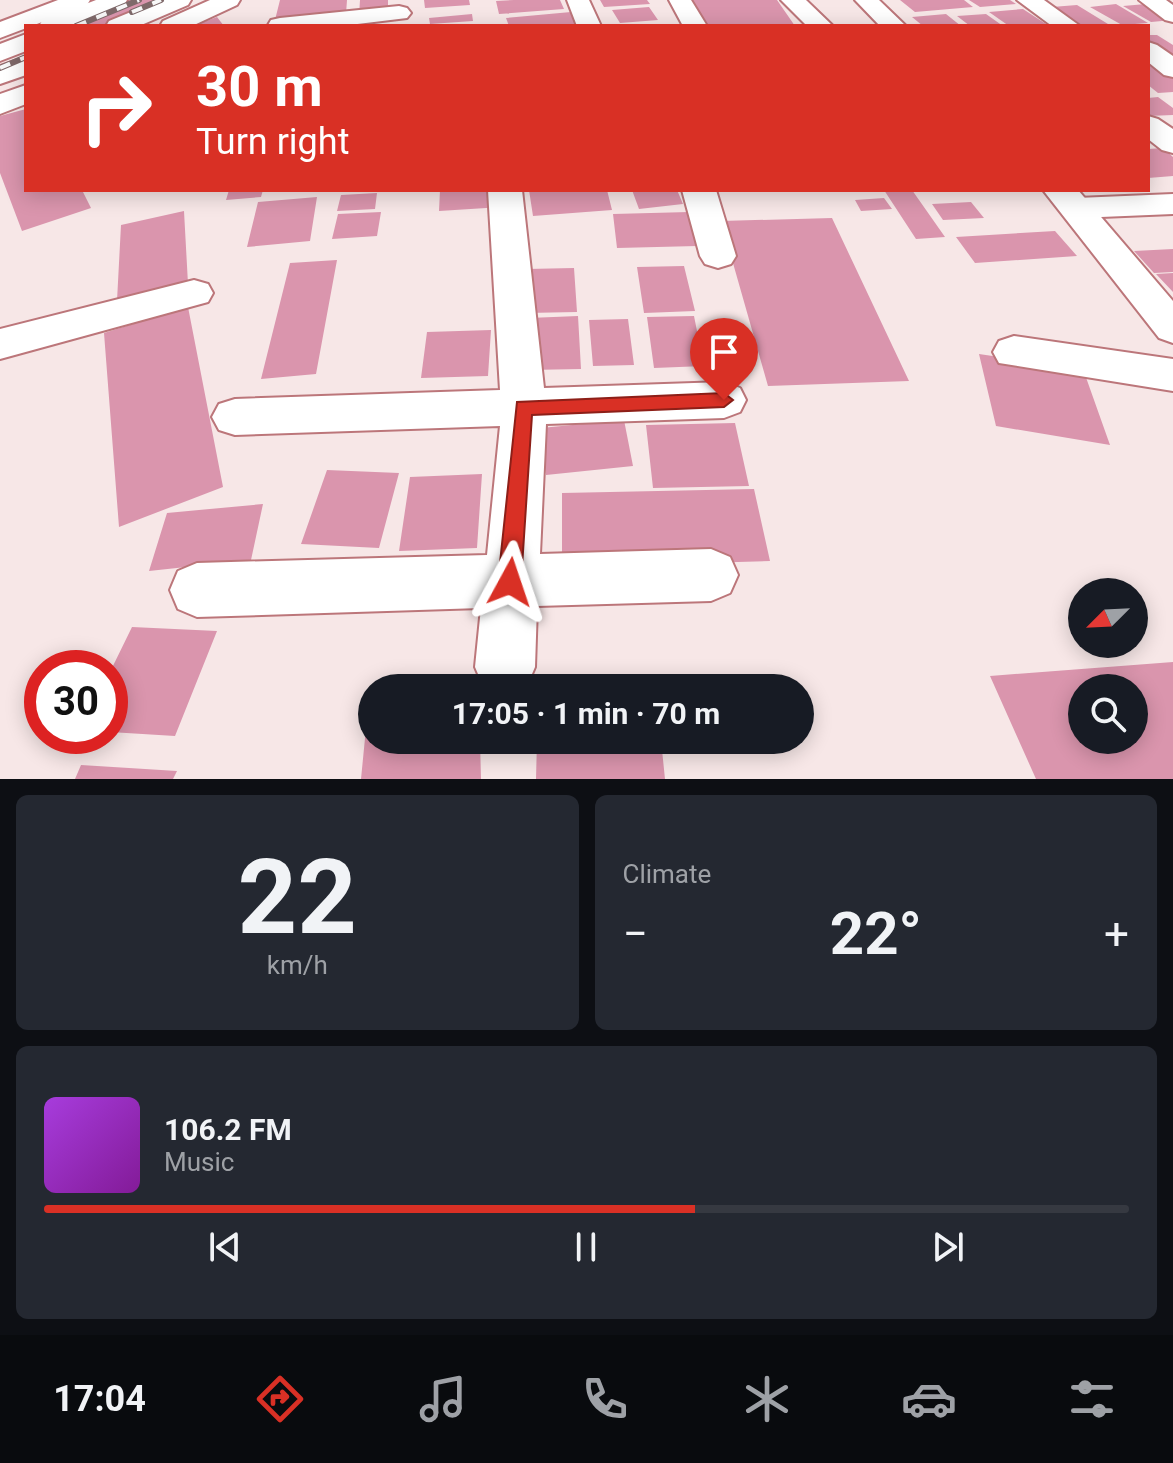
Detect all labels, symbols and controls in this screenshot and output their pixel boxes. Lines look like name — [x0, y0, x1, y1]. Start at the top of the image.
text: 30 m — [196, 54, 323, 120]
icon: right — [64, 56, 168, 160]
text: Turn right — [196, 121, 349, 163]
pin — [690, 318, 758, 400]
icon: arrive — [702, 330, 746, 374]
position arrow — [468, 540, 552, 624]
north arrow — [1068, 578, 1148, 658]
map controls — [1068, 578, 1148, 754]
speed limit sign: 30 — [24, 650, 128, 754]
button: search — [1068, 674, 1148, 754]
text: 17:05 · 1 min · 70 m — [452, 696, 720, 731]
text: 22 — [238, 837, 357, 958]
text: Climate — [623, 859, 711, 889]
text: 22° — [830, 898, 922, 969]
text: − — [623, 908, 648, 960]
text: + — [1104, 908, 1129, 960]
text: km/h — [267, 950, 328, 980]
text: 106.2 FM — [164, 1112, 292, 1147]
text: Music — [164, 1147, 234, 1177]
icon: previous — [203, 1225, 247, 1269]
icon: pause — [564, 1225, 608, 1269]
icon: next — [926, 1225, 970, 1269]
icon: directions — [252, 1371, 308, 1427]
icon: music — [415, 1371, 471, 1427]
icon: phone — [577, 1371, 633, 1427]
icon: climate — [739, 1371, 795, 1427]
icon: car — [901, 1371, 957, 1427]
icon: filters — [1064, 1371, 1120, 1427]
text: 17:04 — [53, 1378, 146, 1420]

